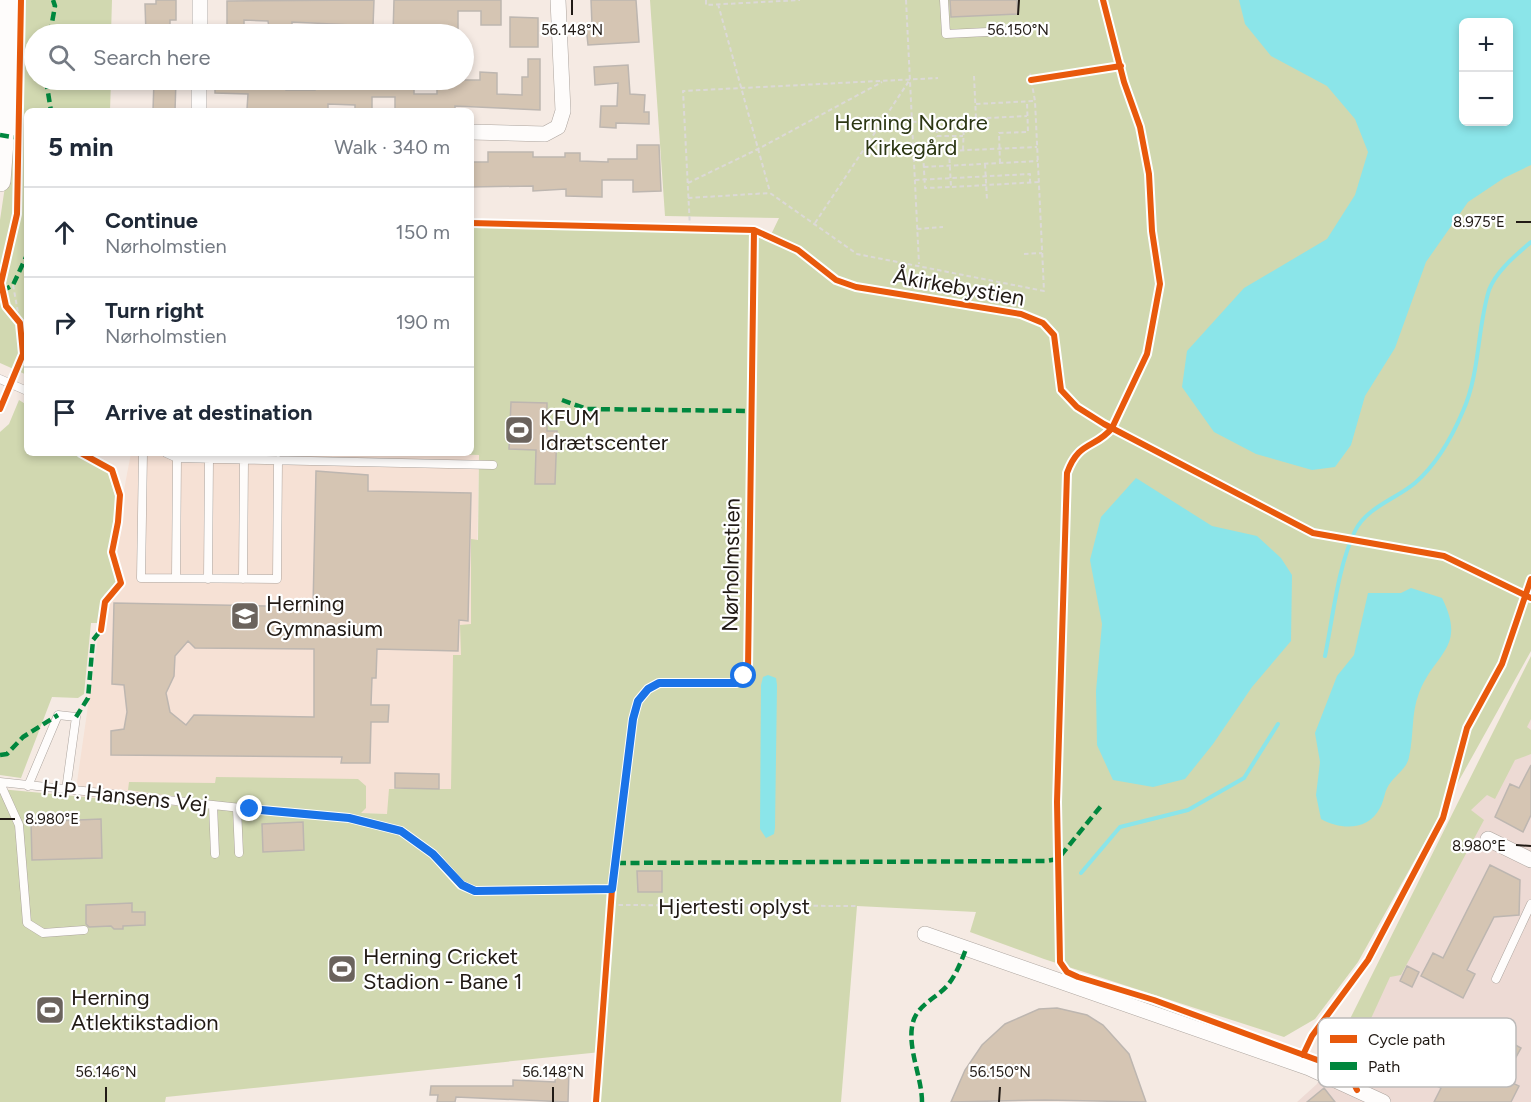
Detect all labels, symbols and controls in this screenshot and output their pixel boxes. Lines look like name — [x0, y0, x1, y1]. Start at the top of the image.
map controls — [1459, 18, 1513, 126]
button: + — [1459, 18, 1513, 72]
text: 56.148°N — [541, 21, 603, 39]
text: 56.150°N — [987, 21, 1049, 39]
search box — [24, 24, 474, 90]
icon: search — [45, 41, 78, 74]
text: Search here — [93, 44, 211, 71]
button: − — [1459, 72, 1513, 126]
park label: Herning Nordre Kirkegård — [834, 109, 988, 161]
text: 5 min — [48, 131, 114, 163]
text: Walk · 340 m — [334, 135, 450, 159]
text: Continue — [105, 207, 198, 234]
text: 8.975°E — [1453, 213, 1505, 231]
icon: ahead — [48, 216, 81, 249]
text: 150 m — [395, 220, 450, 244]
text: Nørholmstien — [105, 234, 227, 258]
street label: Åkirkebystien — [891, 262, 1027, 312]
text: Turn right — [105, 297, 204, 324]
icon: right — [48, 306, 81, 339]
text: 190 m — [396, 310, 450, 334]
text: Nørholmstien — [105, 324, 227, 348]
icon: arrive — [48, 396, 81, 429]
text: Arrive at destination — [105, 399, 313, 426]
place label: KFUM Idrætscenter — [540, 404, 669, 456]
sports icon: KFUM Idrætscenter — [503, 414, 535, 446]
street label: Nørholmstien — [716, 498, 746, 632]
place label: Herning Gymnasium — [266, 590, 383, 642]
school or university icon: Herning Gymnasium — [229, 600, 261, 632]
route start — [730, 662, 756, 688]
street label: H.P. Hansens Vej — [41, 774, 209, 818]
route end — [236, 795, 262, 821]
text: 8.980°E — [25, 810, 79, 828]
text: 8.980°E — [1452, 837, 1506, 855]
street label: Hjertesti oplyst — [658, 893, 810, 920]
place label: Herning Cricket Stadion - Bane 1 — [363, 943, 523, 995]
sports icon: Herning Cricket Stadion - Bane 1 — [326, 953, 358, 985]
place label: Herning Atlektikstadion — [71, 984, 219, 1036]
sports icon: Herning Atlektikstadion — [34, 994, 66, 1026]
legend — [1318, 1018, 1516, 1087]
text: Cycle path — [1368, 1030, 1445, 1049]
text: Path — [1368, 1057, 1400, 1076]
text: 56.146°N — [75, 1063, 137, 1081]
text: 56.148°N — [522, 1063, 584, 1081]
text: 56.150°N — [969, 1063, 1031, 1081]

